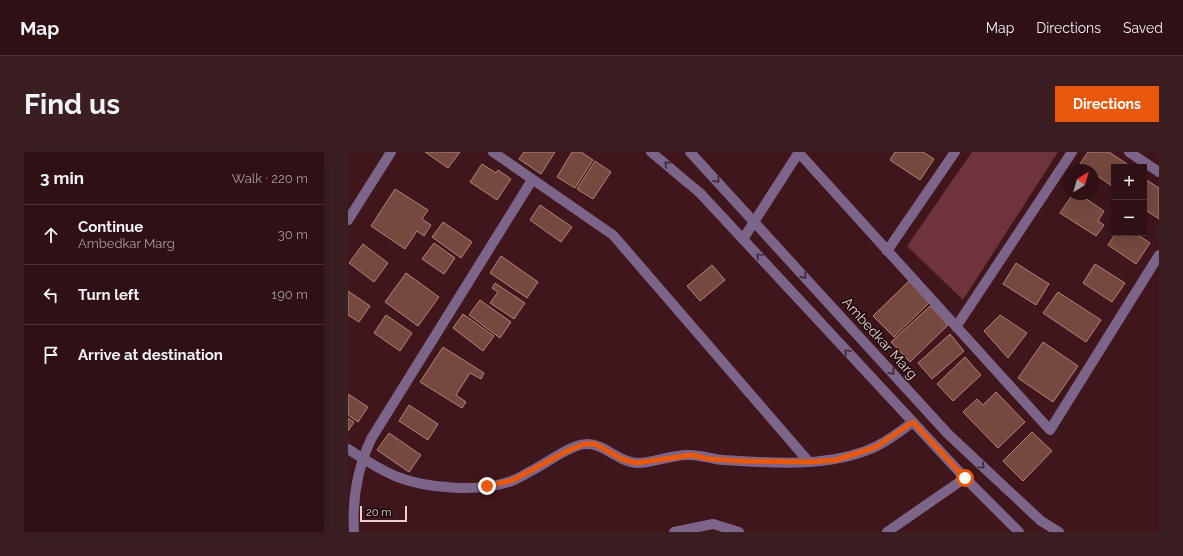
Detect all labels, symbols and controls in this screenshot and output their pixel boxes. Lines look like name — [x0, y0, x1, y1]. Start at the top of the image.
text: Map — [20, 17, 59, 39]
text: Map — [986, 20, 1014, 36]
text: Directions — [1036, 20, 1101, 36]
text: Saved — [1123, 20, 1163, 36]
button: Directions — [1055, 86, 1159, 122]
text: Find us — [24, 88, 120, 121]
one-way arrow — [664, 162, 672, 169]
north arrow — [1063, 164, 1099, 200]
map controls — [1111, 164, 1147, 236]
button: + — [1111, 164, 1147, 200]
text: 3 min — [40, 168, 84, 188]
text: Walk · 220 m — [232, 171, 308, 186]
one-way arrow — [712, 175, 719, 183]
button: − — [1111, 200, 1147, 236]
text: Continue — [78, 218, 143, 236]
icon: ahead — [40, 224, 62, 246]
text: 30 m — [278, 227, 308, 242]
text: Ambedkar Marg — [78, 236, 175, 251]
one-way arrow — [756, 253, 763, 261]
one-way arrow — [799, 271, 807, 279]
icon: left — [40, 284, 62, 306]
text: Turn left — [78, 286, 139, 304]
text: 190 m — [272, 287, 308, 302]
street label: Ambedkar Marg — [839, 294, 921, 382]
icon: arrive — [40, 344, 62, 366]
text: Arrive at destination — [78, 346, 223, 364]
one-way arrow — [845, 349, 852, 356]
one-way arrow — [887, 367, 895, 375]
one-way arrow — [977, 461, 985, 468]
route start — [956, 469, 974, 487]
route end — [478, 477, 496, 495]
scale bar — [360, 504, 407, 523]
text: 20 m — [366, 506, 391, 519]

